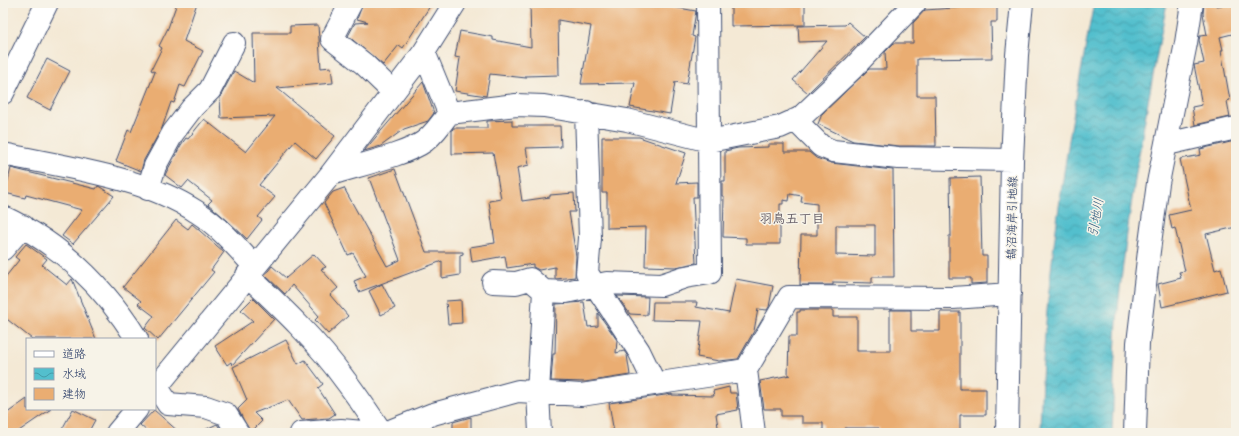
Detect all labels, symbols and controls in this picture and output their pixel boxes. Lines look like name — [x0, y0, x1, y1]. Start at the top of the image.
street label: 鵠沼海岸引地線 — [1003, 176, 1021, 260]
water label: 引地川 — [1084, 196, 1107, 238]
district label: 羽鳥五丁目 — [759, 210, 825, 227]
legend — [26, 338, 156, 410]
text: 道路 — [62, 346, 86, 362]
text: 水域 — [62, 366, 86, 382]
text: 建物 — [62, 386, 86, 402]

